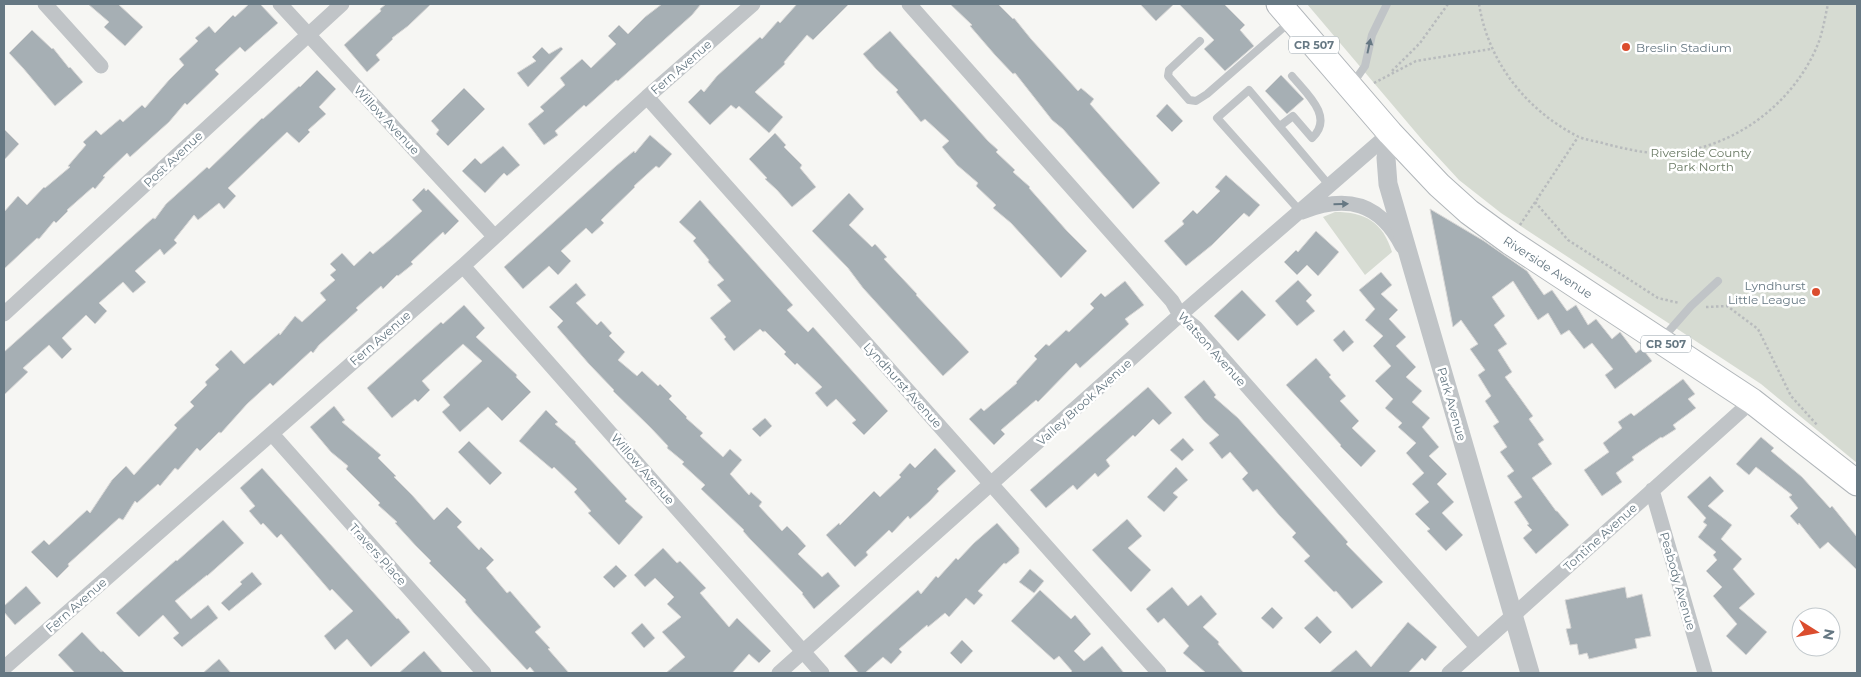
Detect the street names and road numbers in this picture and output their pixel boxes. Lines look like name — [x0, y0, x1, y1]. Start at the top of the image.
street label: Fern Avenue — [647, 36, 715, 98]
road number: CR 507 — [1289, 36, 1339, 54]
street label: Willow Avenue — [351, 82, 423, 158]
street label: Post Avenue — [140, 128, 206, 190]
street label: Riverside Avenue — [1501, 233, 1595, 301]
street label: Fern Avenue — [346, 307, 414, 369]
street label: Watson Avenue — [1175, 309, 1249, 389]
road number: CR 507 — [1641, 336, 1691, 352]
street label: Lyndhurst Avenue — [861, 339, 945, 431]
street label: Valley Brook Avenue — [1033, 355, 1135, 449]
street label: Park Avenue — [1434, 365, 1470, 443]
street label: Willow Avenue — [608, 430, 678, 508]
street label: Tontine Avenue — [1560, 500, 1640, 574]
street label: Travers Place — [346, 520, 410, 588]
street label: Peabody Avenue — [1657, 530, 1699, 632]
street label: Fern Avenue — [42, 574, 110, 636]

